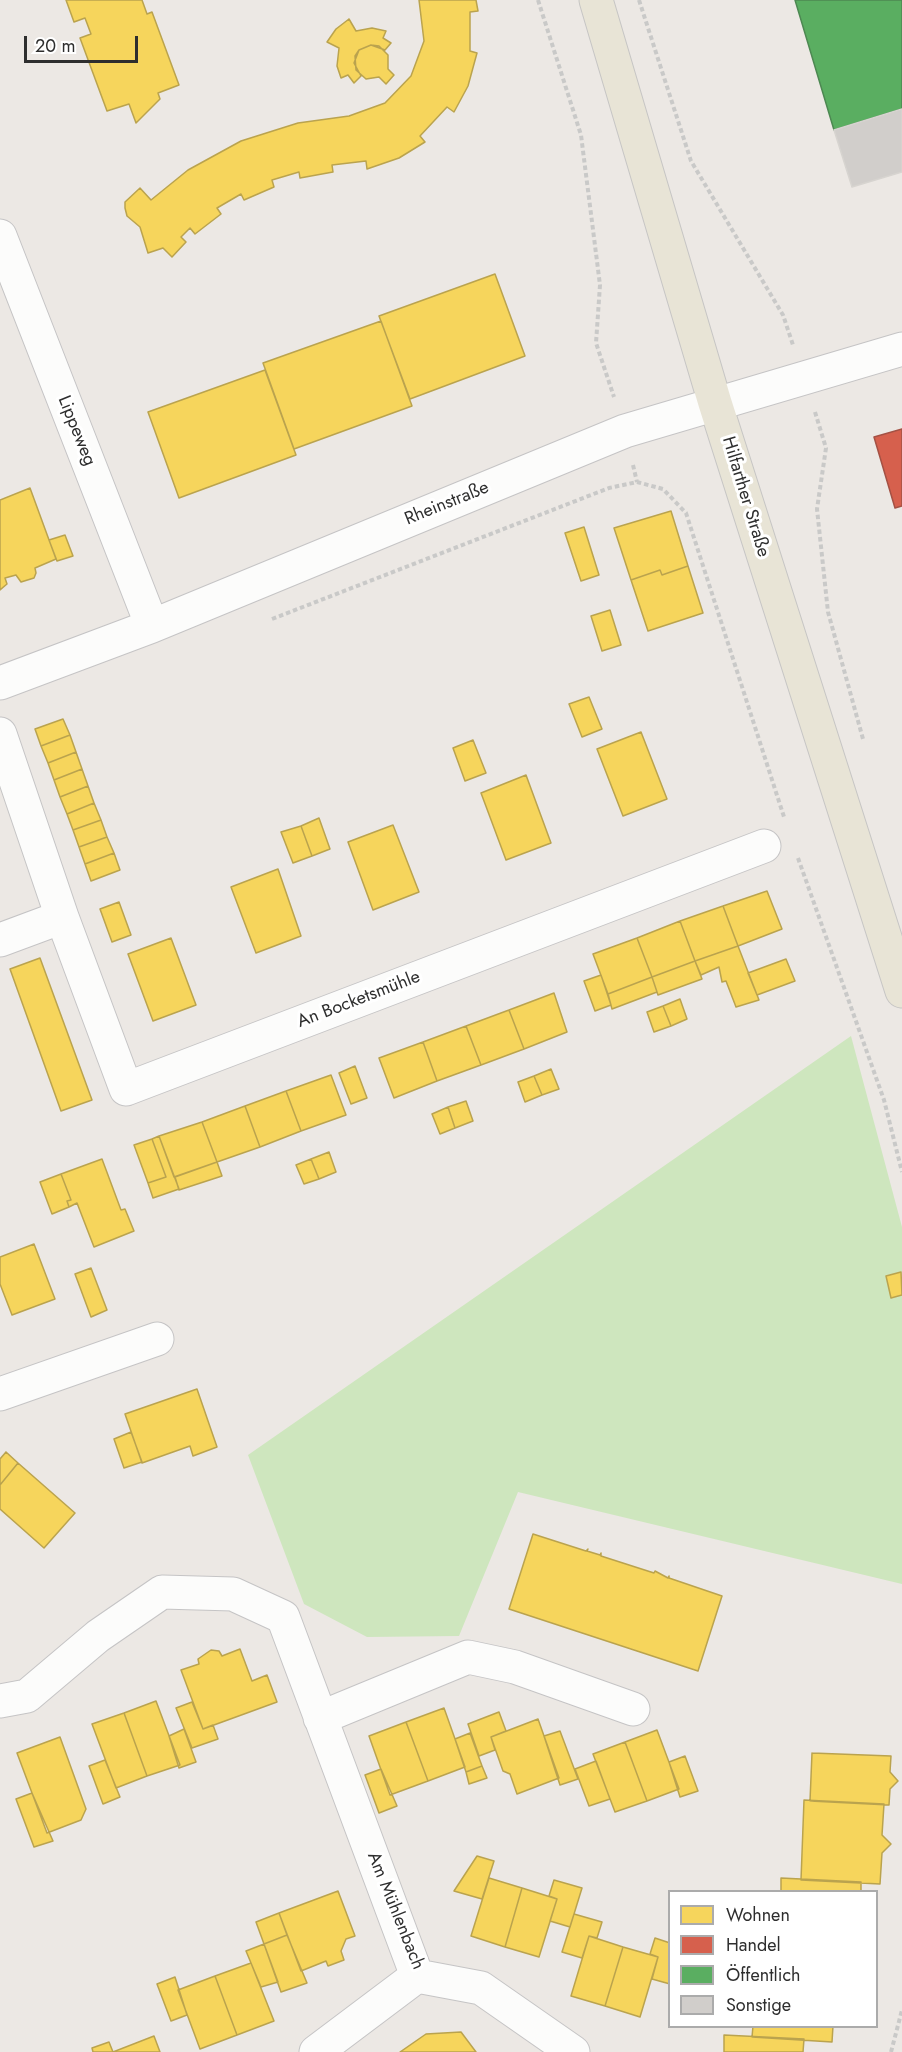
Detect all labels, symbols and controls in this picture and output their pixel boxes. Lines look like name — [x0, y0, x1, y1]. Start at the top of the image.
scale bar — [27, 24, 141, 62]
text: 20 m — [35, 33, 75, 59]
street label: Lippeweg — [52, 393, 100, 469]
street label: Hilfarther Straße — [716, 434, 774, 560]
street label: Rheinstraße — [402, 477, 492, 531]
street label: An Bocketsmühle — [294, 967, 424, 1033]
street label: Am Mühlenbach — [362, 1849, 428, 1973]
legend — [668, 1890, 878, 2028]
text: Wohnen — [726, 1902, 790, 1928]
text: Handel — [726, 1932, 781, 1958]
text: Öffentlich — [726, 1962, 800, 1988]
text: Sonstige — [726, 1992, 791, 2018]

